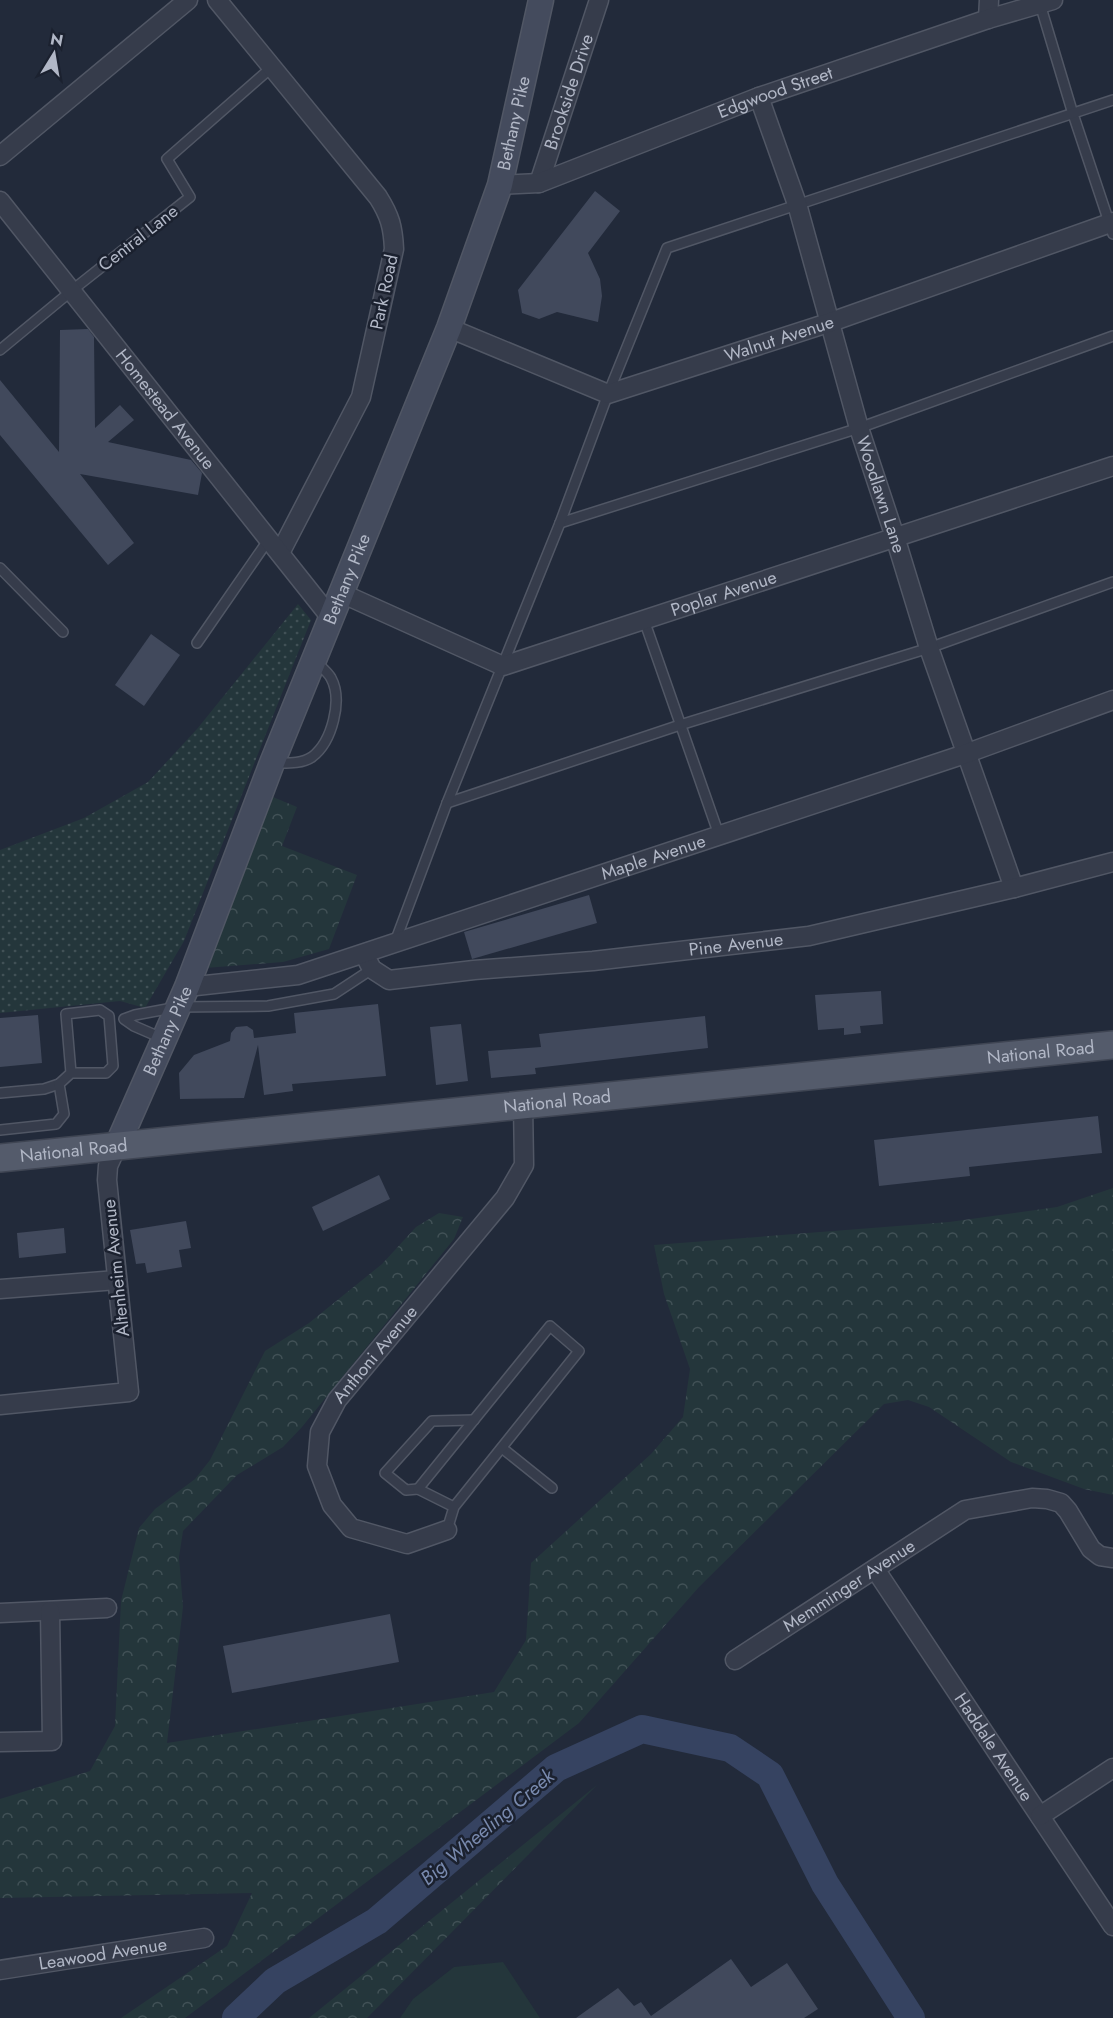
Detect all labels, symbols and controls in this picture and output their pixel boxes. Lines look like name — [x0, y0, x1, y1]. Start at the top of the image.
north arrow — [24, 24, 84, 84]
text: N — [48, 27, 65, 52]
street label: Brookside Drive — [538, 30, 600, 153]
street label: Edgwood Street — [714, 60, 837, 125]
street label: Bethany Pike — [491, 74, 537, 173]
street label: Central Lane — [92, 198, 184, 278]
street label: Park Road — [363, 252, 405, 332]
street label: Walnut Avenue — [721, 309, 837, 369]
street label: Homestead Avenue — [109, 344, 221, 475]
street label: Woodlawn Lane — [850, 433, 912, 556]
street label: Bethany Pike — [317, 530, 377, 628]
street label: Poplar Avenue — [667, 564, 780, 623]
street label: Maple Avenue — [598, 828, 709, 887]
street label: Pine Avenue — [687, 926, 784, 963]
street label: Bethany Pike — [137, 982, 199, 1080]
street label: National Road — [986, 1034, 1096, 1071]
street label: National Road — [502, 1083, 612, 1120]
street label: National Road — [19, 1132, 129, 1169]
street label: Altenheim Avenue — [96, 1198, 136, 1338]
street label: Anthoni Avenue — [326, 1300, 424, 1409]
street label: Memminger Avenue — [778, 1533, 920, 1638]
street label: Haddale Avenue — [948, 1688, 1039, 1807]
water label: Big Wheeling Creek — [414, 1762, 562, 1892]
street label: Leawood Avenue — [37, 1931, 169, 1977]

